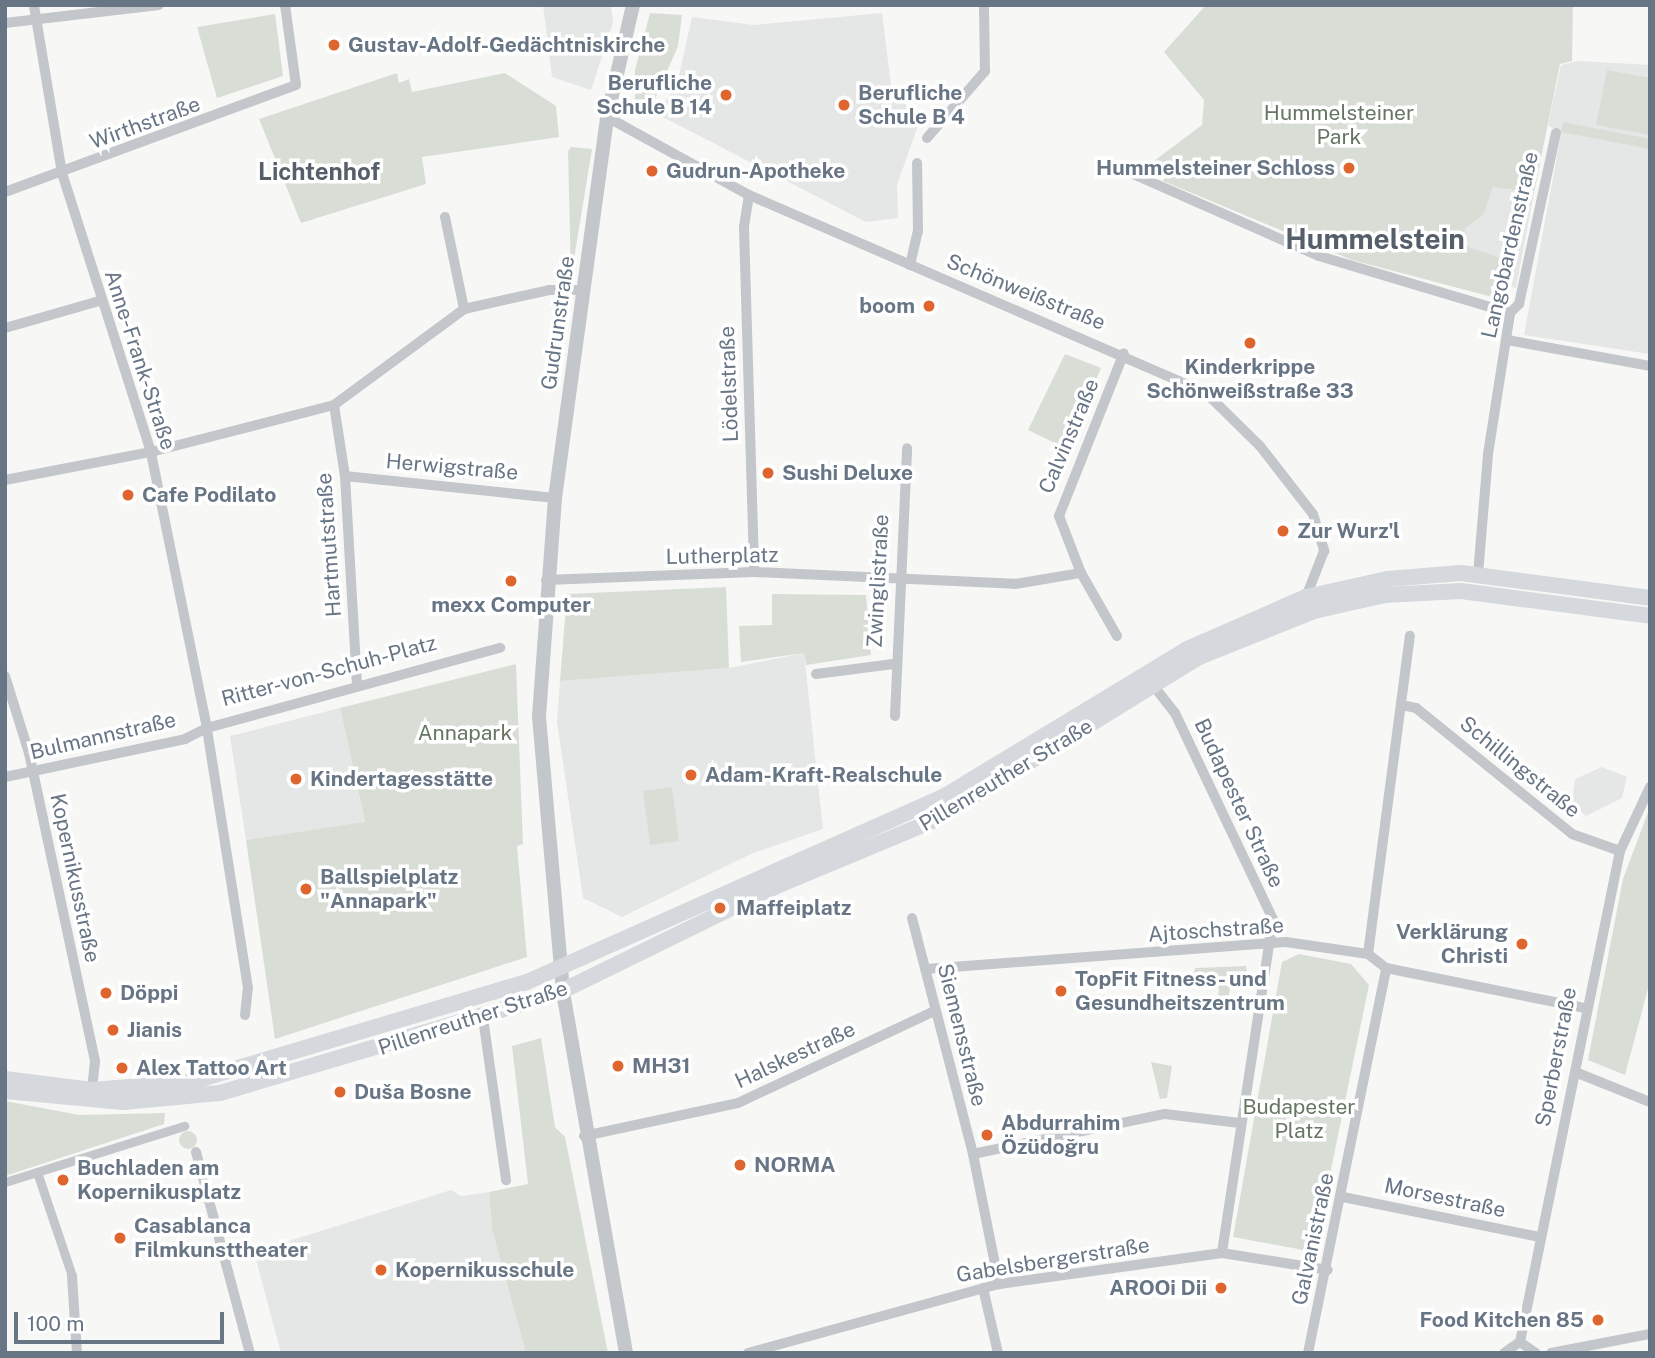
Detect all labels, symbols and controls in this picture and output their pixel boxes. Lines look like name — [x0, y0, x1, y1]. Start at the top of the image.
place label: Gustav-Adolf-Gedächtniskirche — [348, 32, 665, 58]
marker: Gustav-Adolf-Gedächtniskirche — [326, 37, 342, 53]
place label: Berufliche Schule B 14 — [596, 70, 712, 120]
place label: Berufliche Schule B 4 — [858, 80, 965, 130]
marker: Berufliche Schule B 14 — [718, 87, 734, 103]
street label: Wirthstraße — [86, 91, 204, 155]
marker: Berufliche Schule B 4 — [836, 97, 852, 113]
park label: Hummelsteiner Park — [1264, 100, 1414, 150]
street label: Langobardenstraße — [1476, 149, 1544, 341]
place label: Hummelsteiner Schloss — [1096, 155, 1335, 181]
district label: Lichtenhof — [258, 158, 380, 186]
place label: Gudrun-Apotheke — [666, 158, 845, 184]
marker: Hummelsteiner Schloss — [1341, 160, 1357, 176]
marker: Gudrun-Apotheke — [644, 163, 660, 179]
district label: Hummelstein — [1285, 222, 1465, 256]
street label: Schönweißstraße — [943, 249, 1109, 335]
street label: Gudrunstraße — [536, 254, 580, 392]
street label: Anne-Frank-Straße — [99, 267, 181, 453]
place label: boom — [859, 293, 915, 319]
marker: boom — [921, 298, 937, 314]
street label: Lödelstraße — [714, 325, 744, 443]
marker: Kinderkrippe Schönweißstraße 33 — [1242, 335, 1258, 351]
place label: Kinderkrippe Schönweißstraße 33 — [1146, 354, 1354, 404]
street label: Calvinstraße — [1034, 375, 1104, 497]
street label: Herwigstraße — [385, 449, 519, 485]
place label: Sushi Deluxe — [782, 460, 913, 486]
marker: Sushi Deluxe — [760, 465, 776, 481]
street label: Hartmutstraße — [311, 472, 347, 618]
place label: Cafe Podilato — [142, 482, 276, 508]
marker: Cafe Podilato — [120, 487, 136, 503]
street label: Zwinglistraße — [862, 514, 894, 648]
place label: Zur Wurz'l — [1297, 518, 1400, 544]
marker: Zur Wurz'l — [1275, 523, 1291, 539]
street label: Lutherplatz — [665, 542, 779, 570]
marker: mexx Computer — [503, 573, 519, 589]
place label: mexx Computer — [431, 592, 591, 618]
street label: Ritter-von-Schuh-Platz — [219, 630, 439, 712]
street label: Bulmannstraße — [28, 707, 178, 765]
street label: Schillingstraße — [1455, 711, 1585, 823]
street label: Pillenreuther Straße — [915, 713, 1097, 837]
street label: Budapester Straße — [1189, 714, 1289, 892]
park label: Annapark — [418, 720, 512, 746]
place label: Adam-Kraft-Realschule — [705, 762, 942, 788]
place label: Kindertagesstätte — [310, 766, 493, 792]
marker: Adam-Kraft-Realschule — [683, 767, 699, 783]
marker: Kindertagesstätte — [288, 771, 304, 787]
street label: Kopernikusstraße — [45, 791, 105, 965]
place label: Ballspielplatz "Annapark" — [320, 864, 458, 914]
marker: Ballspielplatz "Annapark" — [298, 881, 314, 897]
place label: Maffeiplatz — [736, 895, 851, 921]
marker: Maffeiplatz — [710, 898, 730, 918]
street label: Ajtoschstraße — [1147, 913, 1285, 947]
place label: Verklärung Christi — [1396, 919, 1508, 969]
marker: Verklärung Christi — [1514, 936, 1530, 952]
street label: Siemensstraße — [932, 961, 992, 1109]
place label: TopFit Fitness- und Gesundheitszentrum — [1075, 966, 1285, 1016]
street label: Pillenreuther Straße — [375, 975, 571, 1061]
place label: Döppi — [120, 980, 178, 1006]
marker: TopFit Fitness- und Gesundheitszentrum — [1053, 983, 1069, 999]
marker: Döppi — [98, 985, 114, 1001]
street label: Sperberstraße — [1530, 985, 1582, 1129]
street label: Halskestraße — [731, 1016, 859, 1094]
place label: Jianis — [127, 1017, 182, 1043]
marker: Jianis — [105, 1022, 121, 1038]
place label: MH31 — [632, 1053, 690, 1079]
place label: Alex Tattoo Art — [136, 1055, 287, 1081]
marker: MH31 — [610, 1058, 626, 1074]
marker: Alex Tattoo Art — [114, 1060, 130, 1076]
place label: Duša Bosne — [354, 1079, 472, 1105]
marker: Duša Bosne — [332, 1084, 348, 1100]
park label: Budapester Platz — [1242, 1094, 1356, 1144]
place label: Abdurrahim Özüdoğru — [1001, 1110, 1120, 1160]
marker: Abdurrahim Özüdoğru — [979, 1127, 995, 1143]
place label: NORMA — [754, 1152, 836, 1178]
place label: Buchladen am Kopernikusplatz — [77, 1155, 241, 1205]
marker: NORMA — [732, 1157, 748, 1173]
street label: Galvanistraße — [1287, 1171, 1339, 1307]
marker: Buchladen am Kopernikusplatz — [55, 1172, 71, 1188]
street label: Morsestraße — [1382, 1173, 1508, 1223]
place label: Casablanca Filmkunsttheater — [134, 1213, 308, 1263]
marker: Casablanca Filmkunsttheater — [112, 1230, 128, 1246]
street label: Gabelsbergerstraße — [955, 1232, 1151, 1288]
place label: Kopernikusschule — [395, 1257, 574, 1283]
marker: Kopernikusschule — [373, 1262, 389, 1278]
place label: AROOi Dii — [1109, 1275, 1207, 1301]
marker: AROOi Dii — [1213, 1280, 1229, 1296]
scale bar — [18, 1298, 228, 1342]
place label: Food Kitchen 85 — [1419, 1307, 1584, 1333]
text: 100 m — [27, 1311, 84, 1336]
marker: Food Kitchen 85 — [1590, 1312, 1606, 1328]

